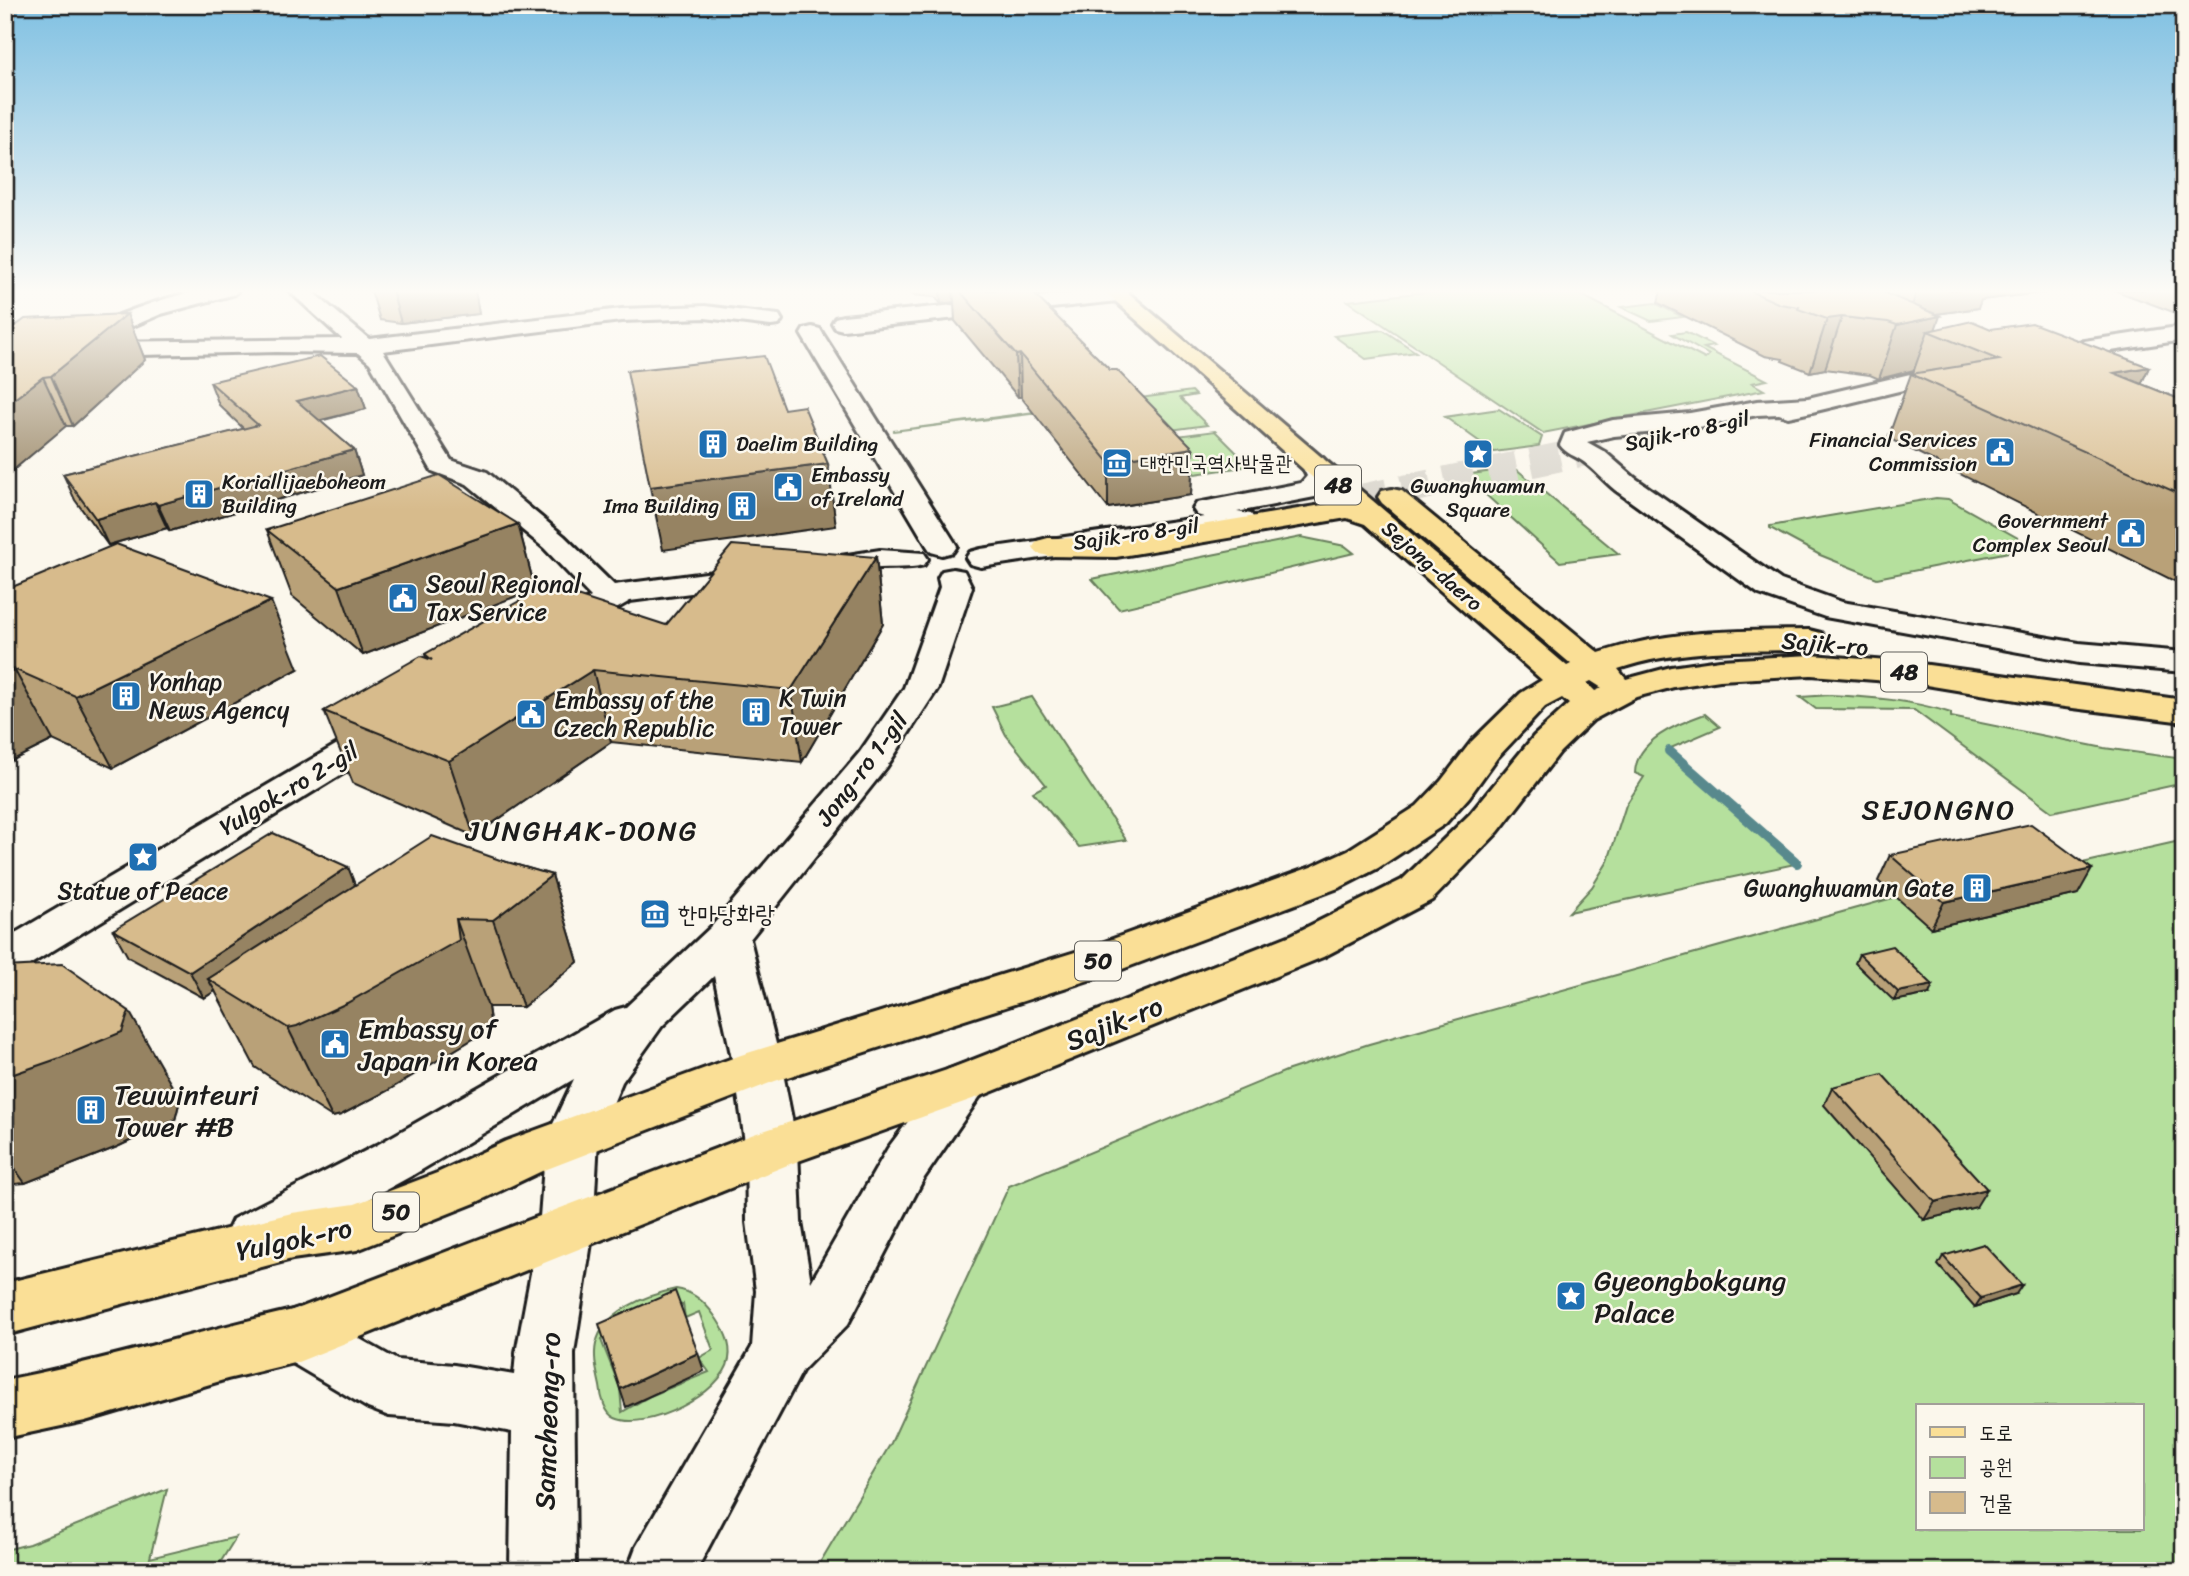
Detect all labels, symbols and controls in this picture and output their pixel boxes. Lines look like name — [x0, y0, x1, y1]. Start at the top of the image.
street label: Sajik-ro 8-gil — [1621, 399, 1754, 463]
place label: Financial Services Commission — [1809, 421, 1977, 483]
place label: Daelim Building — [736, 425, 878, 463]
building icon: Daelim Building — [696, 427, 730, 461]
public building icon: Financial Services Commission — [1983, 435, 2017, 469]
place icon: Gwanghwamun Square — [1461, 437, 1495, 471]
place label: 대한민국역사박물관 — [1140, 444, 1292, 482]
museum icon: 대한민국역사박물관 — [1100, 446, 1134, 480]
place label: Embassy of Ireland — [811, 456, 905, 518]
place label: Koriallijaeboheom Building — [222, 463, 386, 525]
road number: 48 — [1315, 466, 1361, 505]
place label: Gwanghwamun Square — [1411, 467, 1545, 529]
public building icon: Embassy of Ireland — [771, 470, 805, 504]
building icon: Koriallijaeboheom Building — [182, 477, 216, 511]
place label: Ima Building — [602, 487, 719, 525]
building icon: Ima Building — [725, 489, 759, 523]
place label: Government Complex Seoul — [1973, 502, 2110, 564]
street label: Sajik-ro 8-gil — [1071, 506, 1202, 562]
street label: Sejong-daero — [1372, 511, 1492, 622]
public building icon: Government Complex Seoul — [2114, 516, 2148, 550]
place label: Seoul Regional Tax Service — [426, 563, 582, 633]
public building icon: Seoul Regional Tax Service — [386, 581, 420, 615]
street label: Sajik-ro — [1780, 619, 1870, 669]
road number: 48 — [1881, 652, 1927, 692]
place label: Yonhap News Agency — [149, 661, 290, 731]
place label: K Twin Tower — [779, 677, 847, 747]
building icon: Yonhap News Agency — [109, 679, 143, 713]
place label: Embassy of the Czech Republic — [554, 679, 714, 749]
building icon: K Twin Tower — [739, 695, 773, 729]
public building icon: Embassy of the Czech Republic — [514, 697, 548, 731]
street label: Jong-ro 1-gil — [804, 702, 920, 836]
street label: Yulgok-ro 2-gil — [211, 730, 368, 847]
district label: SEJONGNO — [1862, 785, 2016, 834]
district label: JUNGHAK-DONG — [465, 806, 698, 855]
place icon: Statue of Peace — [126, 840, 160, 874]
place label: Gwanghwamun Gate — [1744, 867, 1954, 909]
place label: Statue of Peace — [58, 870, 228, 912]
building icon: Gwanghwamun Gate — [1960, 871, 1994, 905]
place label: 한마당화랑 — [678, 893, 775, 935]
museum icon: 한마당화랑 — [638, 897, 672, 931]
road number: 50 — [1075, 942, 1121, 980]
street label: Sajik-ro — [1058, 982, 1171, 1065]
place label: Embassy of Japan in Korea — [357, 1004, 538, 1085]
public building icon: Embassy of Japan in Korea — [318, 1027, 352, 1061]
place label: Teuwinteuri Tower #B — [114, 1070, 260, 1151]
building icon: Teuwinteuri Tower #B — [74, 1093, 108, 1127]
road number: 50 — [373, 1192, 419, 1232]
street label: Yulgok-ro — [232, 1203, 357, 1276]
place label: Gyeongbokgung Palace — [1594, 1256, 1786, 1337]
place icon: Gyeongbokgung Palace — [1554, 1279, 1588, 1313]
street label: Samcheong-ro — [520, 1331, 575, 1511]
legend — [1916, 1404, 2144, 1530]
text: 도로 — [1979, 1414, 2013, 1452]
text: 공원 — [1979, 1448, 2013, 1486]
text: 건물 — [1979, 1484, 2013, 1522]

